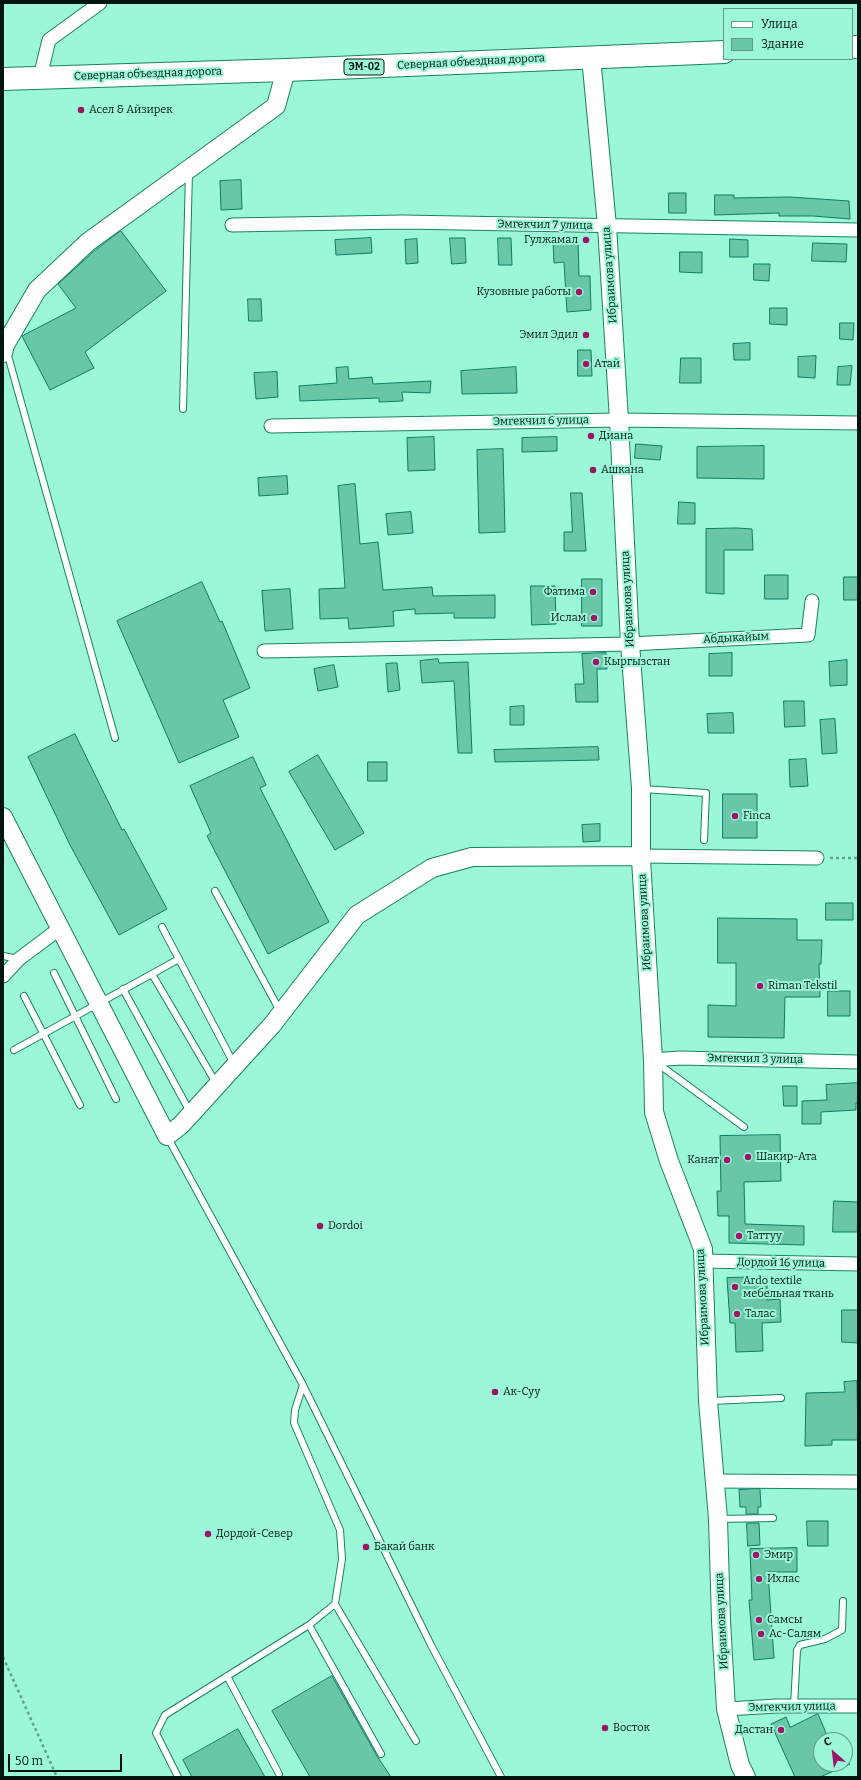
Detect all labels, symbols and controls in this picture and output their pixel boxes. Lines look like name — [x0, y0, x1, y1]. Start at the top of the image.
legend — [723, 8, 853, 60]
text: Улица — [761, 17, 797, 31]
text: Здание — [761, 37, 804, 51]
street label: Северная объездная дорога — [397, 52, 545, 72]
road number: ЭМ-02 — [344, 59, 384, 75]
street label: Северная объездная дорога — [74, 65, 222, 83]
place label: Асел & Айзирек — [89, 103, 173, 117]
marker: Асел & Айзирек — [76, 105, 86, 115]
street label: Эмгекчил 7 улица — [497, 218, 593, 232]
street label: Ибраимова улица — [600, 226, 620, 324]
place label: Гулжамал — [524, 233, 578, 247]
marker: Гулжамал — [581, 235, 591, 245]
place label: Кузовные работы — [476, 285, 571, 299]
marker: Кузовные работы — [574, 287, 584, 297]
place label: Эмил Эдил — [519, 328, 578, 342]
marker: Эмил Эдил — [581, 330, 591, 340]
place label: Атай — [594, 357, 620, 371]
marker: Атай — [581, 359, 591, 369]
street label: Эмгекчил 6 улица — [493, 414, 589, 428]
place label: Диана — [599, 429, 633, 443]
marker: Диана — [586, 431, 596, 441]
place label: Ашкана — [601, 463, 644, 477]
marker: Ашкана — [588, 465, 598, 475]
street label: Ибраимова улица — [619, 550, 637, 648]
place label: Фатима — [544, 585, 585, 599]
marker: Фатима — [588, 587, 598, 597]
place label: Ислам — [551, 611, 586, 625]
marker: Ислам — [589, 613, 599, 623]
street label: Абдыкайым — [703, 630, 769, 646]
place label: Кыргызстан — [604, 655, 670, 669]
marker: Кыргызстан — [591, 657, 601, 667]
place label: Finca — [743, 809, 771, 823]
marker: Finca — [730, 811, 740, 821]
street label: Ибраимова улица — [636, 873, 654, 971]
place label: Riman Tekstil — [768, 979, 838, 993]
marker: Riman Tekstil — [755, 981, 765, 991]
street label: Эмгекчил 3 улица — [707, 1052, 803, 1066]
place label: Шакир-Ата — [756, 1150, 817, 1164]
marker: Шакир-Ата — [743, 1152, 753, 1162]
place label: Канат — [687, 1153, 719, 1167]
marker: Канат — [722, 1155, 732, 1165]
place label: Dordoi — [328, 1219, 363, 1233]
marker: Dordoi — [315, 1221, 325, 1231]
place label: Таттуу — [747, 1229, 782, 1243]
marker: Таттуу — [734, 1231, 744, 1241]
street label: Ибраимова улица — [694, 1248, 712, 1346]
street label: Дордой 16 улица — [737, 1256, 825, 1270]
place label: Ardo textile мебельная ткань — [743, 1274, 834, 1300]
marker: Ardo textile мебельная ткань — [730, 1282, 740, 1292]
place label: Талас — [745, 1307, 775, 1321]
marker: Талас — [732, 1309, 742, 1319]
place label: Ак-Суу — [503, 1385, 540, 1399]
marker: Ак-Суу — [490, 1387, 500, 1397]
place label: Дордой-Север — [216, 1527, 293, 1541]
marker: Дордой-Север — [203, 1529, 213, 1539]
place label: Бакай банк — [374, 1540, 435, 1554]
marker: Бакай банк — [361, 1542, 371, 1552]
place label: Эмир — [764, 1548, 793, 1562]
marker: Эмир — [751, 1550, 761, 1560]
street label: Ибраимова улица — [713, 1572, 731, 1670]
place label: Ихлас — [767, 1572, 800, 1586]
marker: Ихлас — [754, 1574, 764, 1584]
place label: Самсы — [767, 1613, 802, 1627]
marker: Самсы — [754, 1615, 764, 1625]
place label: Ас-Салям — [769, 1627, 821, 1641]
marker: Ас-Салям — [756, 1629, 766, 1639]
street label: Эмгекчил улица — [748, 1700, 836, 1714]
place label: Восток — [613, 1721, 650, 1735]
marker: Восток — [600, 1723, 610, 1733]
place label: Дастан — [735, 1723, 773, 1737]
marker: Дастан — [776, 1725, 786, 1735]
north arrow — [813, 1732, 853, 1772]
text: С — [821, 1734, 834, 1749]
scale bar — [10, 1746, 124, 1772]
text: 50 m — [15, 1754, 43, 1768]

